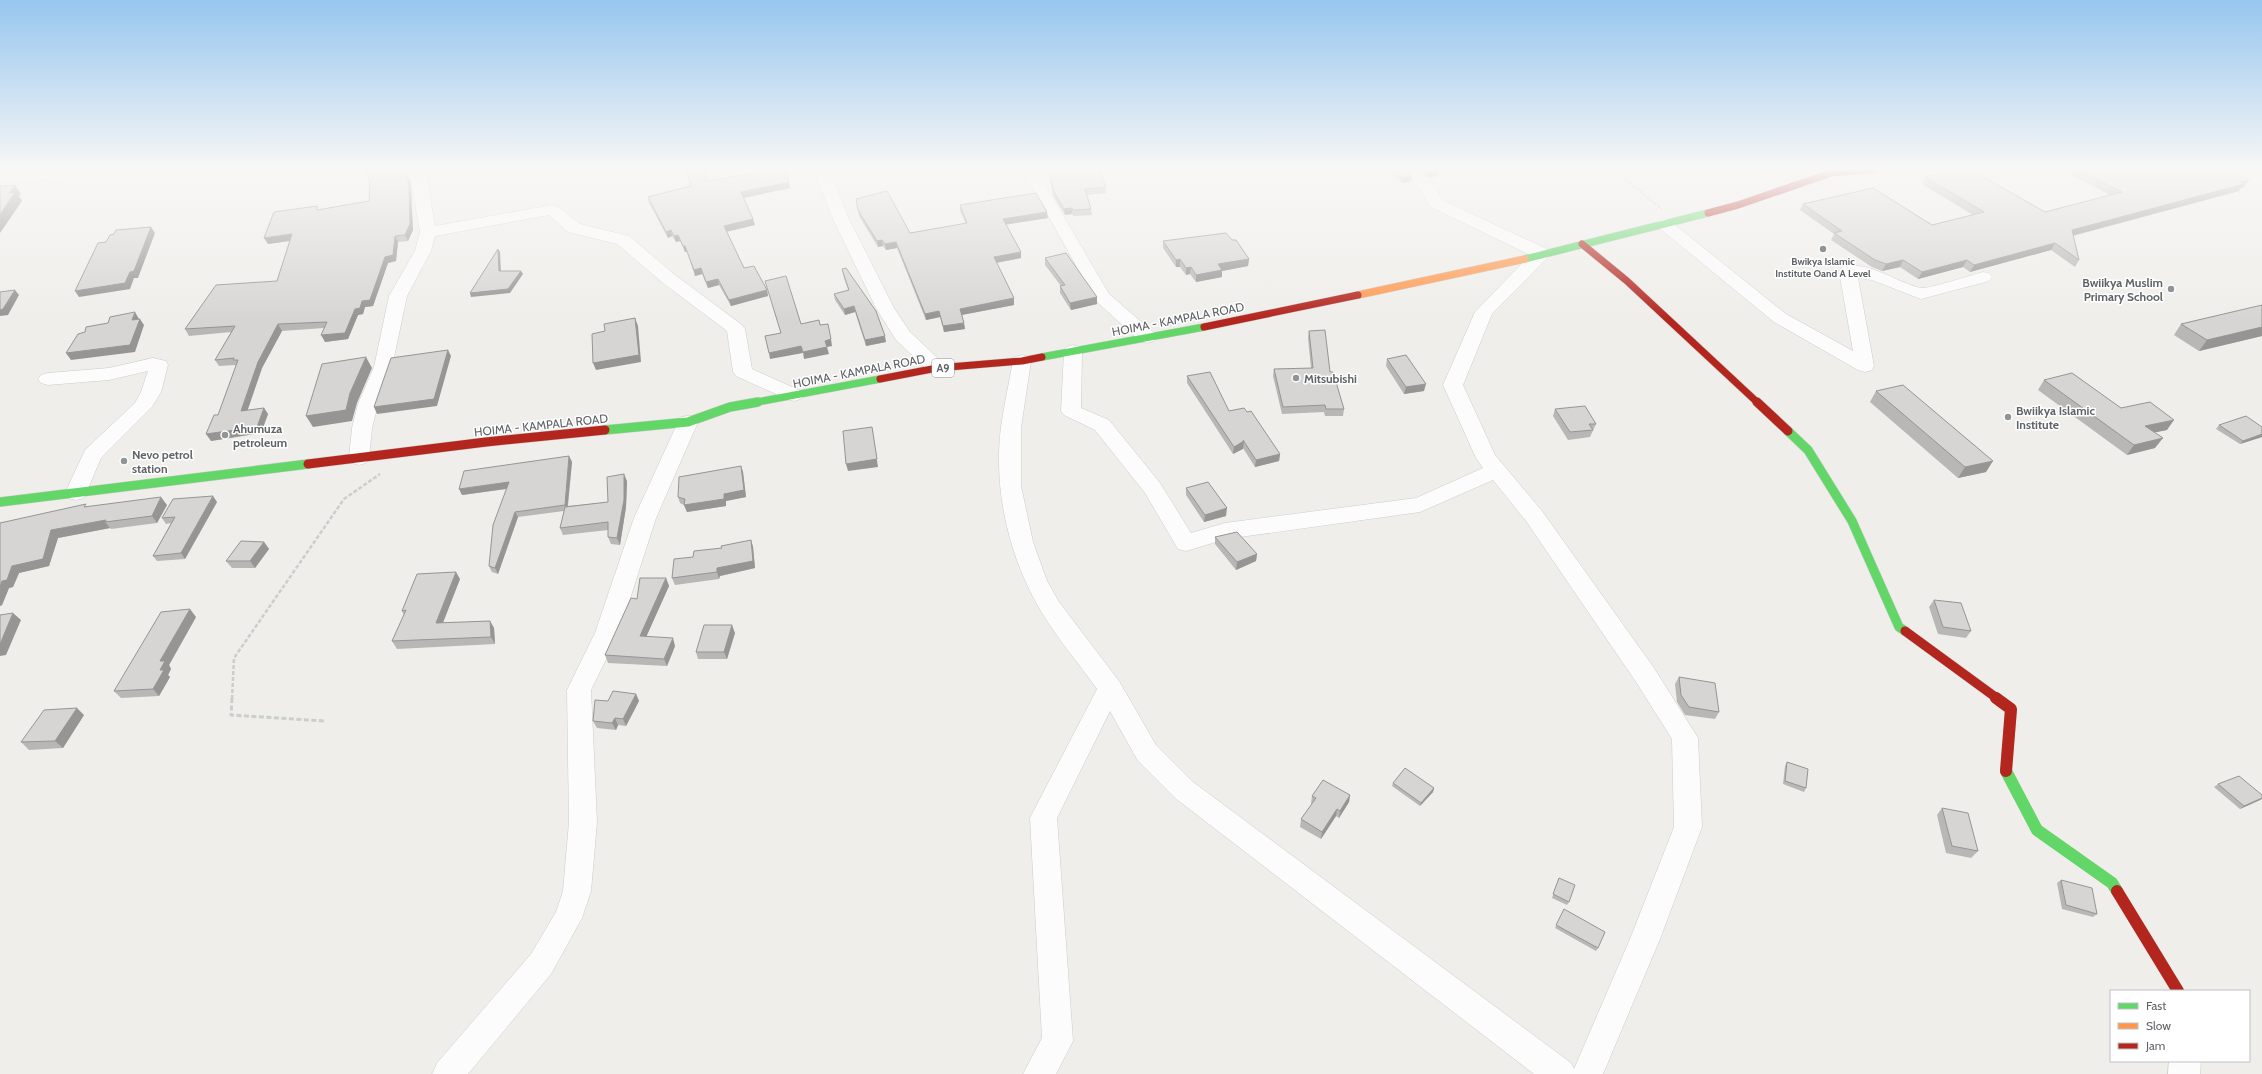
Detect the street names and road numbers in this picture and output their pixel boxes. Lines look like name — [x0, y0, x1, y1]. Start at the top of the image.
street label: HOIMA - KAMPALA ROAD — [1111, 299, 1246, 339]
street label: HOIMA - KAMPALA ROAD — [792, 351, 927, 391]
road number: A9 — [932, 359, 954, 377]
street label: HOIMA - KAMPALA ROAD — [473, 410, 609, 439]

